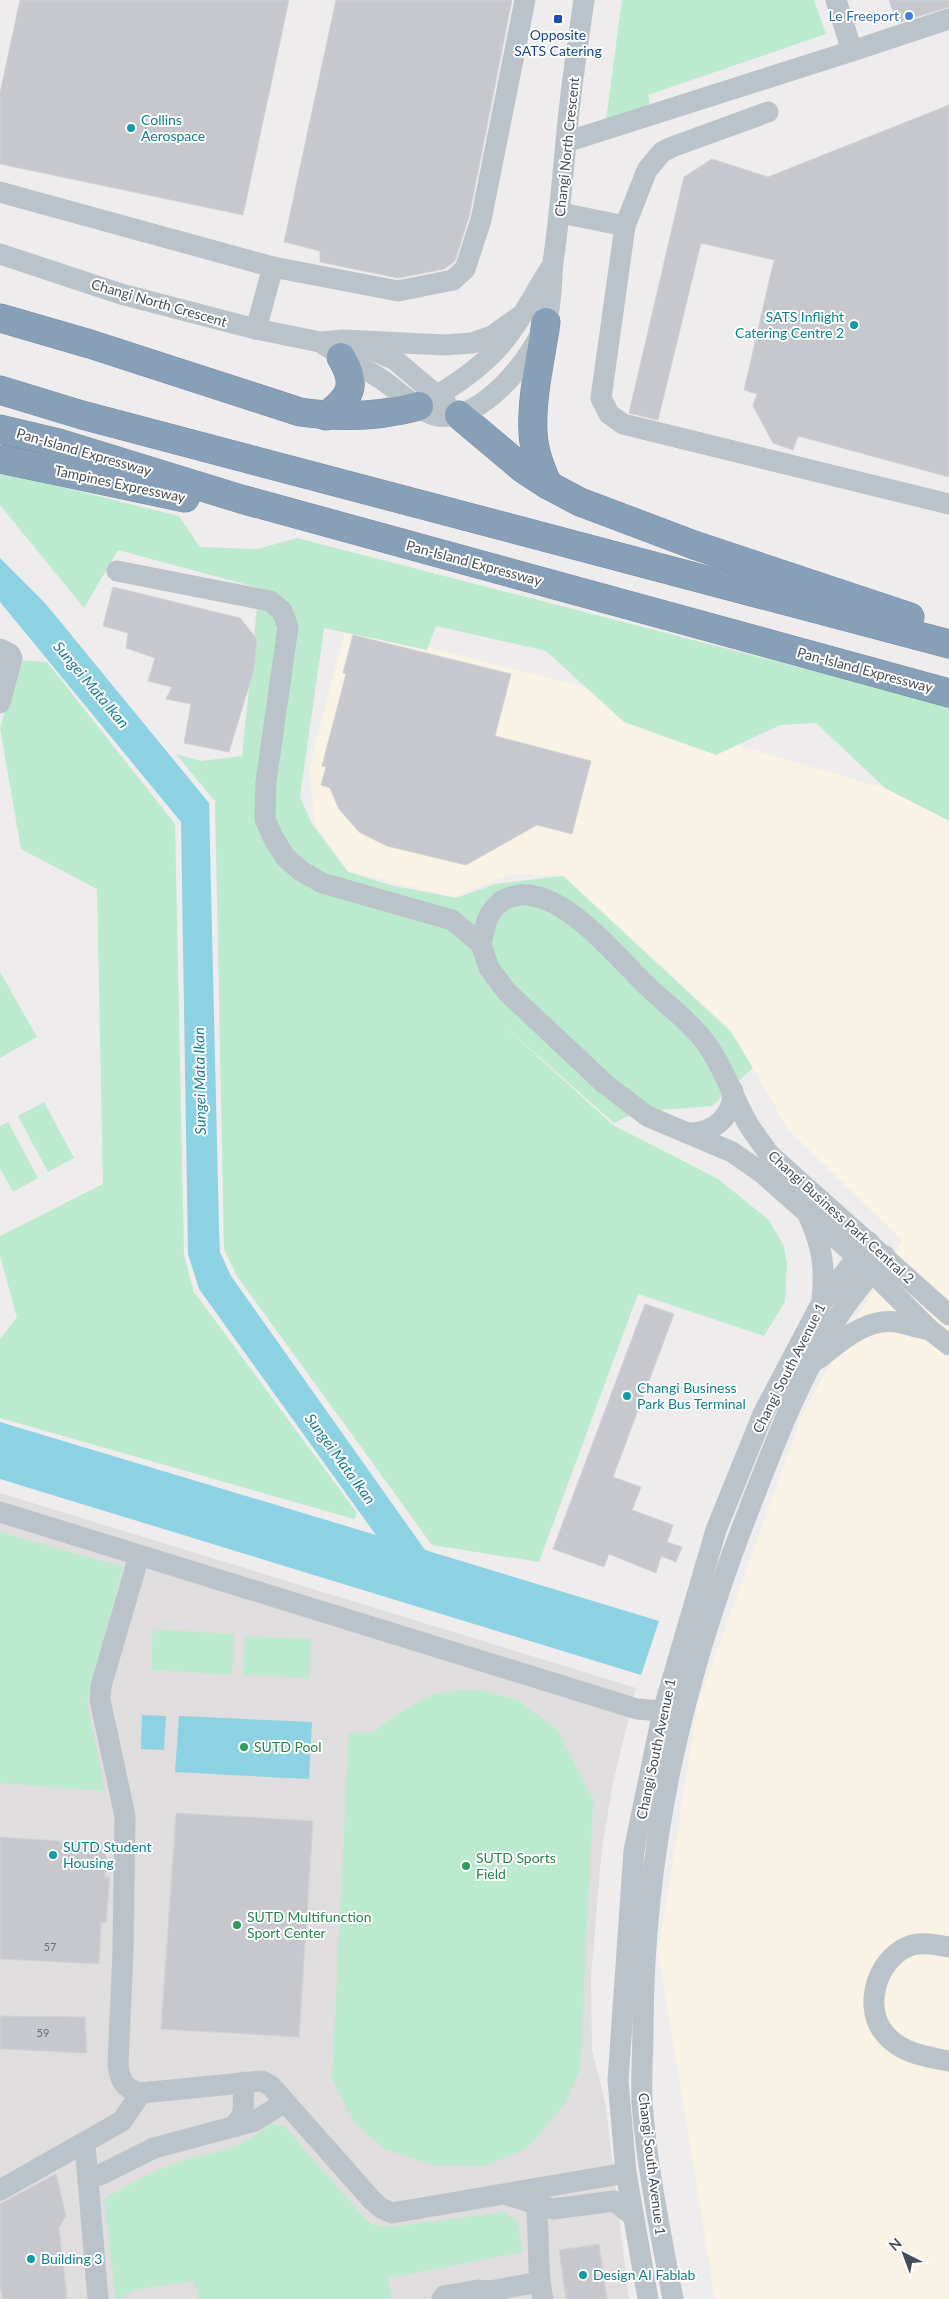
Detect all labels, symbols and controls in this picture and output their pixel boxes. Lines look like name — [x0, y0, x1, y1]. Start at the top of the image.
place label: Le Freeport — [829, 7, 899, 24]
marker: Le Freeport — [903, 10, 915, 22]
marker: Opposite SATS Catering — [552, 13, 564, 25]
place label: Opposite SATS Catering — [514, 26, 602, 59]
street label: Changi North Crescent — [551, 76, 582, 218]
place label: Collins Aerospace — [141, 111, 205, 144]
marker: Collins Aerospace — [125, 122, 137, 134]
street label: Changi North Crescent — [89, 275, 229, 330]
place label: SATS Inflight Catering Centre 2 — [735, 308, 844, 341]
marker: SATS Inflight Catering Centre 2 — [848, 319, 860, 331]
street label: Pan-Island Expressway — [15, 424, 154, 479]
street label: Tampines Expressway — [53, 461, 188, 506]
street label: Pan-Island Expressway — [405, 536, 544, 589]
water label: Sungei Mata Ikan — [50, 637, 133, 731]
street label: Pan-Island Expressway — [796, 643, 935, 696]
water label: Sungei Mata Ikan — [189, 1027, 209, 1135]
street label: Changi Business Park Central 2 — [765, 1147, 918, 1287]
street label: Changi South Avenue 1 — [748, 1300, 829, 1436]
place label: Changi Business Park Bus Terminal — [637, 1379, 746, 1412]
marker: Changi Business Park Bus Terminal — [621, 1390, 633, 1402]
water label: Sungei Mata Ikan — [302, 1410, 380, 1507]
street label: Changi South Avenue 1 — [632, 1677, 679, 1821]
place label: SUTD Pool — [254, 1738, 322, 1755]
marker: SUTD Pool — [238, 1741, 250, 1753]
place label: SUTD Student Housing — [63, 1838, 151, 1871]
marker: SUTD Student Housing — [47, 1849, 59, 1861]
place label: SUTD Sports Field — [476, 1849, 556, 1882]
marker: SUTD Sports Field — [460, 1860, 472, 1872]
place label: SUTD Multifunction Sport Center — [247, 1908, 372, 1941]
marker: SUTD Multifunction Sport Center — [231, 1919, 243, 1931]
house number: 57 — [44, 1940, 56, 1953]
house number: 59 — [37, 2026, 49, 2039]
street label: Changi South Avenue 1 — [635, 2092, 670, 2236]
north arrow — [879, 2229, 929, 2279]
text: N — [885, 2234, 905, 2254]
place label: Building 3 — [41, 2250, 102, 2267]
marker: Building 3 — [25, 2253, 37, 2265]
place label: Design AI Fablab — [593, 2266, 696, 2283]
marker: Design AI Fablab — [577, 2269, 589, 2281]

